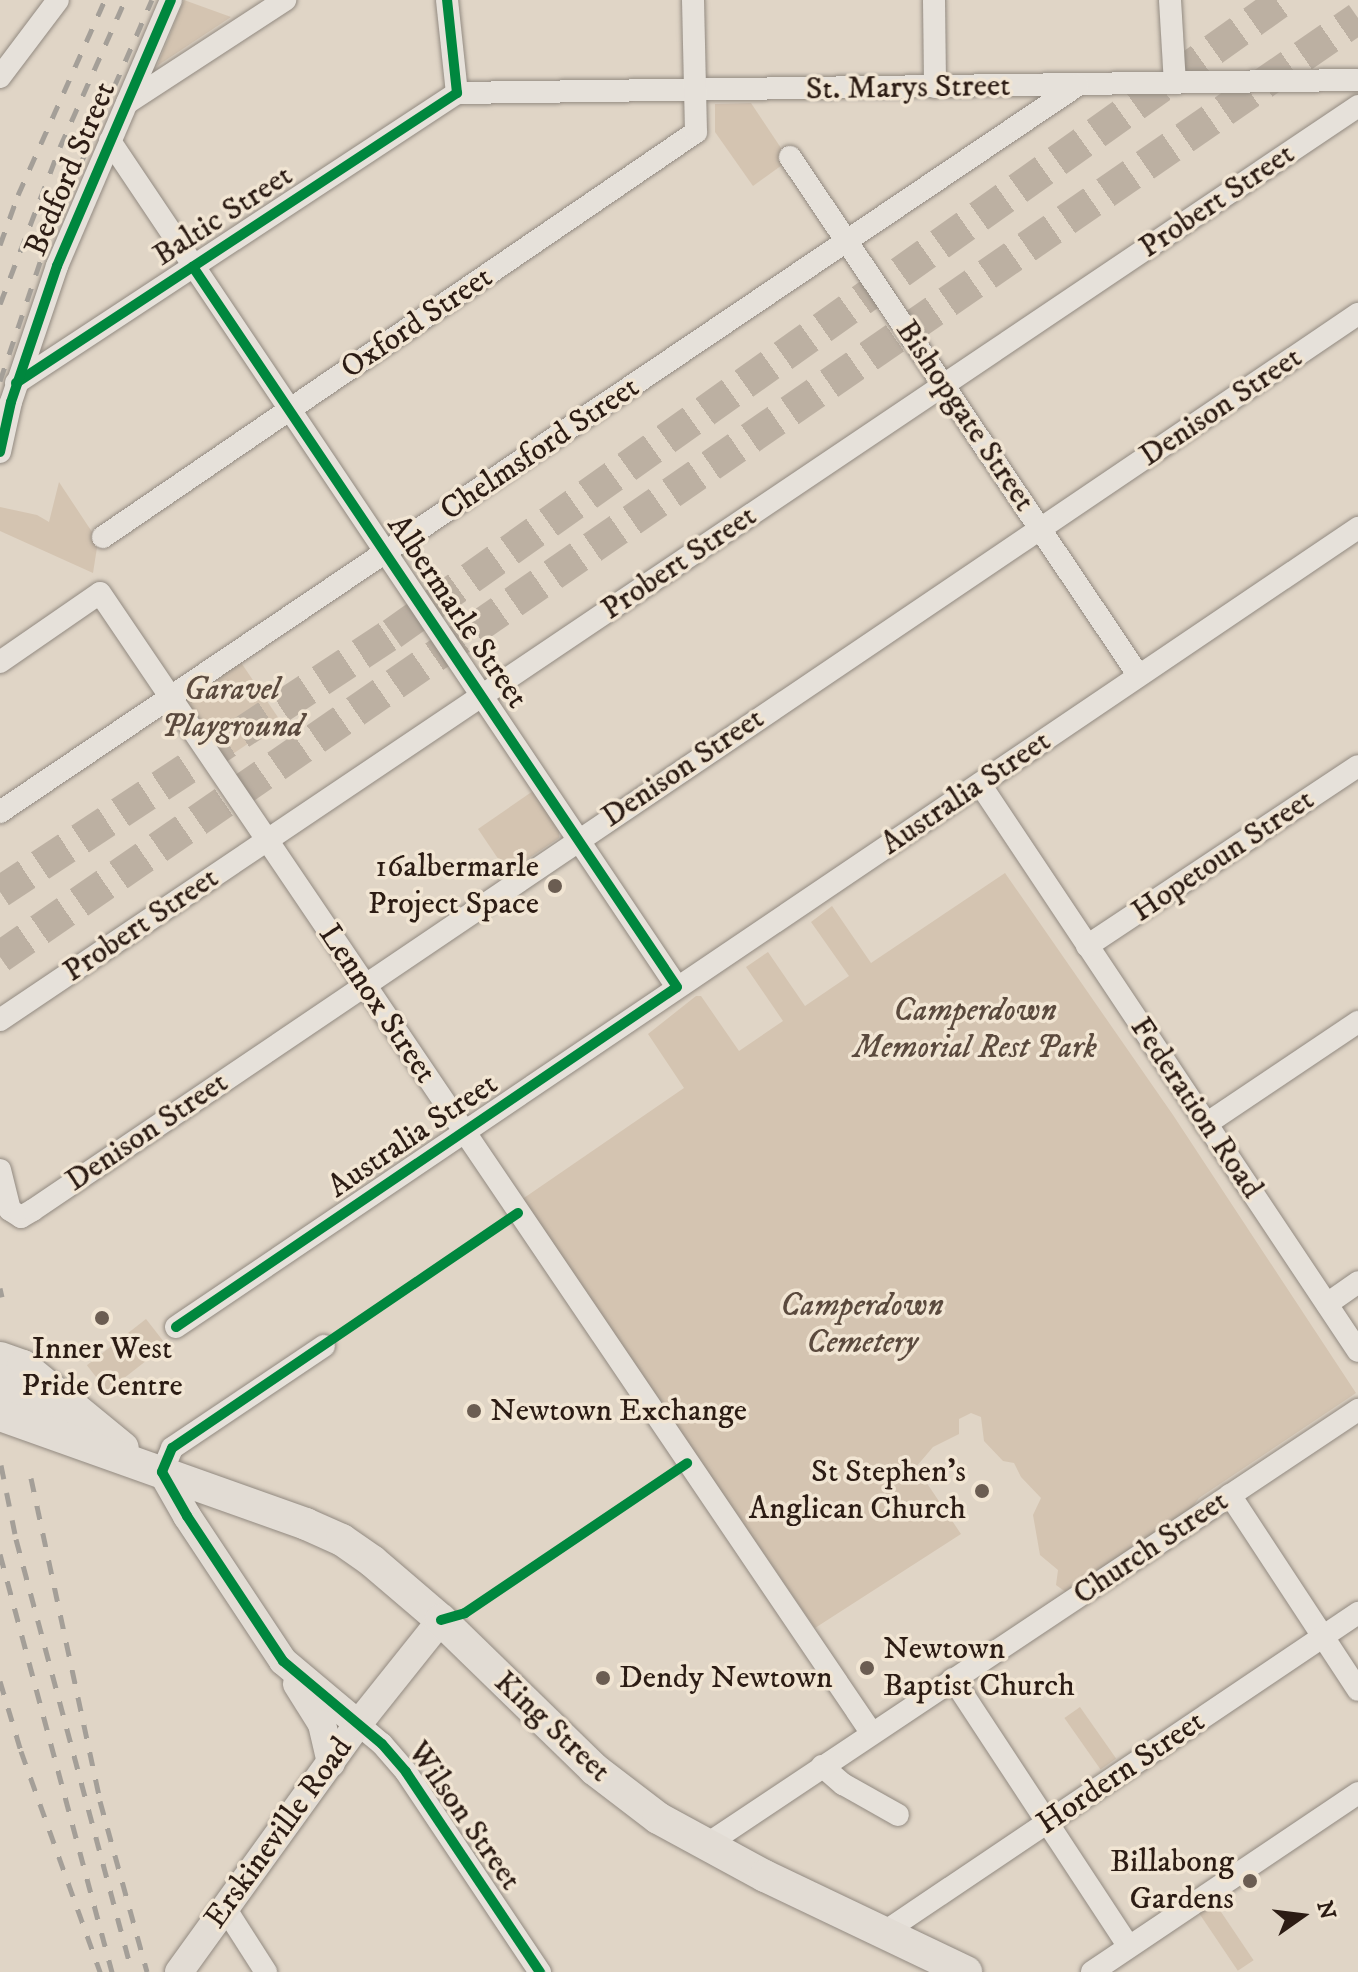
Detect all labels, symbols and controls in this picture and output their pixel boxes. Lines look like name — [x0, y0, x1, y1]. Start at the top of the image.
street label: St. Marys Street — [805, 67, 1011, 109]
street label: Bedford Street — [17, 76, 125, 262]
street label: Probert Street — [1132, 135, 1302, 267]
street label: Baltic Street — [146, 157, 300, 275]
street label: Oxford Street — [334, 258, 500, 388]
street label: Bishopgate Street — [887, 313, 1043, 519]
street label: Denison Street — [1133, 339, 1309, 475]
street label: Chelmsford Street — [433, 368, 647, 530]
street label: Probert Street — [594, 497, 764, 629]
street label: Albermarle Street — [378, 508, 536, 716]
park label: Garavel Playground — [161, 672, 303, 747]
street label: Denison Street — [595, 700, 771, 836]
street label: Australia Street — [874, 722, 1058, 864]
street label: Hopetoun Street — [1124, 781, 1322, 931]
place label: 16albermarle Project Space — [368, 849, 539, 924]
street label: Probert Street — [56, 859, 226, 991]
marker: 16albermarle Project Space — [546, 877, 564, 895]
street label: Lennox Street — [310, 917, 444, 1091]
park label: Camperdown Memorial Rest Park — [853, 993, 1097, 1068]
street label: Federation Road — [1121, 1010, 1271, 1206]
street label: Denison Street — [59, 1064, 235, 1200]
street label: Australia Street — [321, 1065, 505, 1207]
park label: Camperdown Cemetery — [780, 1288, 944, 1363]
marker: Inner West Pride Centre — [93, 1309, 111, 1327]
place label: Inner West Pride Centre — [21, 1331, 183, 1406]
place label: Newtown Exchange — [490, 1392, 747, 1430]
marker: Newtown Exchange — [465, 1402, 483, 1420]
place label: St Stephen’s Anglican Church — [749, 1454, 966, 1529]
marker: St Stephen’s Anglican Church — [973, 1482, 991, 1500]
street label: Church Street — [1066, 1482, 1236, 1614]
place label: Newtown Baptist Church — [883, 1631, 1075, 1706]
place label: Dendy Newtown — [619, 1659, 833, 1697]
marker: Newtown Baptist Church — [858, 1659, 876, 1677]
street label: King Street — [486, 1663, 618, 1791]
marker: Dendy Newtown — [594, 1669, 612, 1687]
street label: Hordern Street — [1030, 1703, 1212, 1843]
street label: Erskineville Road — [197, 1730, 361, 1936]
street label: Wilson Street — [399, 1734, 529, 1898]
place label: Billabong Gardens — [1110, 1844, 1234, 1919]
marker: Billabong Gardens — [1241, 1872, 1259, 1890]
north arrow — [1262, 1876, 1342, 1956]
text: N — [1310, 1898, 1341, 1922]

